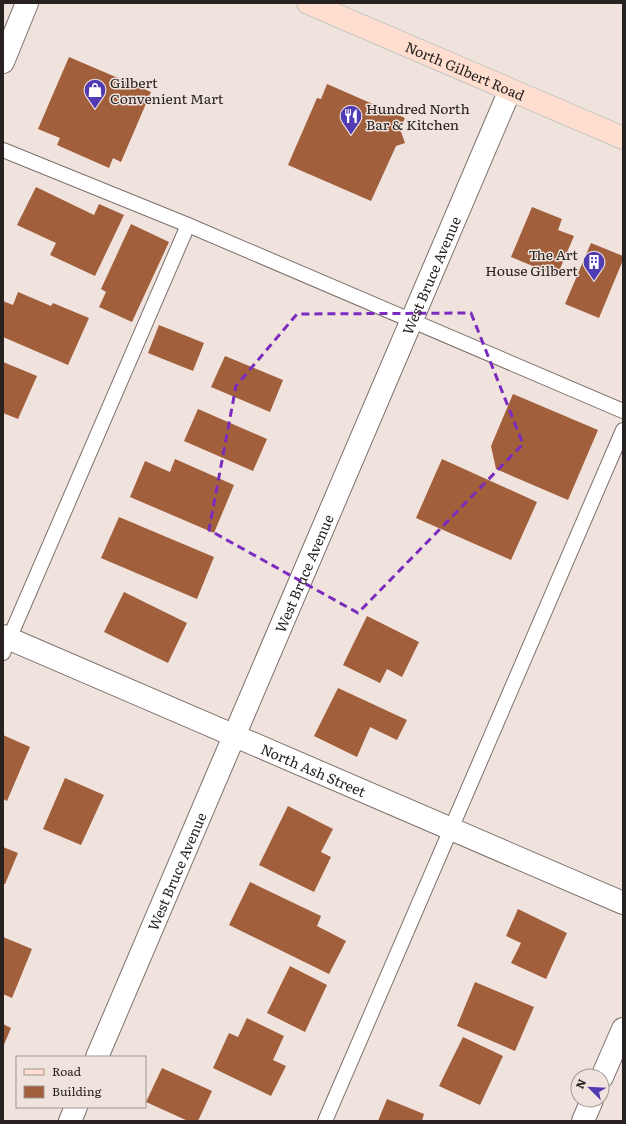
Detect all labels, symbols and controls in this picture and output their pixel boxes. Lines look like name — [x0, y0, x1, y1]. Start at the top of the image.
street label: North Gilbert Road — [402, 36, 528, 105]
place label: Gilbert Convenient Mart — [110, 72, 224, 108]
shop icon: Gilbert Convenient Mart — [82, 77, 108, 110]
place label: Hundred North Bar & Kitchen — [366, 98, 470, 134]
restaurant icon: Hundred North Bar & Kitchen — [338, 103, 364, 136]
street label: West Bruce Avenue — [397, 213, 465, 338]
place label: The Art House Gilbert — [485, 244, 578, 280]
building icon: The Art House Gilbert — [581, 249, 607, 282]
street label: West Bruce Avenue — [270, 511, 338, 635]
street label: North Ash Street — [258, 738, 369, 801]
street label: West Bruce Avenue — [142, 809, 210, 933]
legend — [16, 1056, 146, 1108]
text: Road — [52, 1062, 82, 1080]
north arrow — [570, 1068, 610, 1108]
text: N — [571, 1076, 589, 1091]
text: Building — [52, 1082, 102, 1100]

